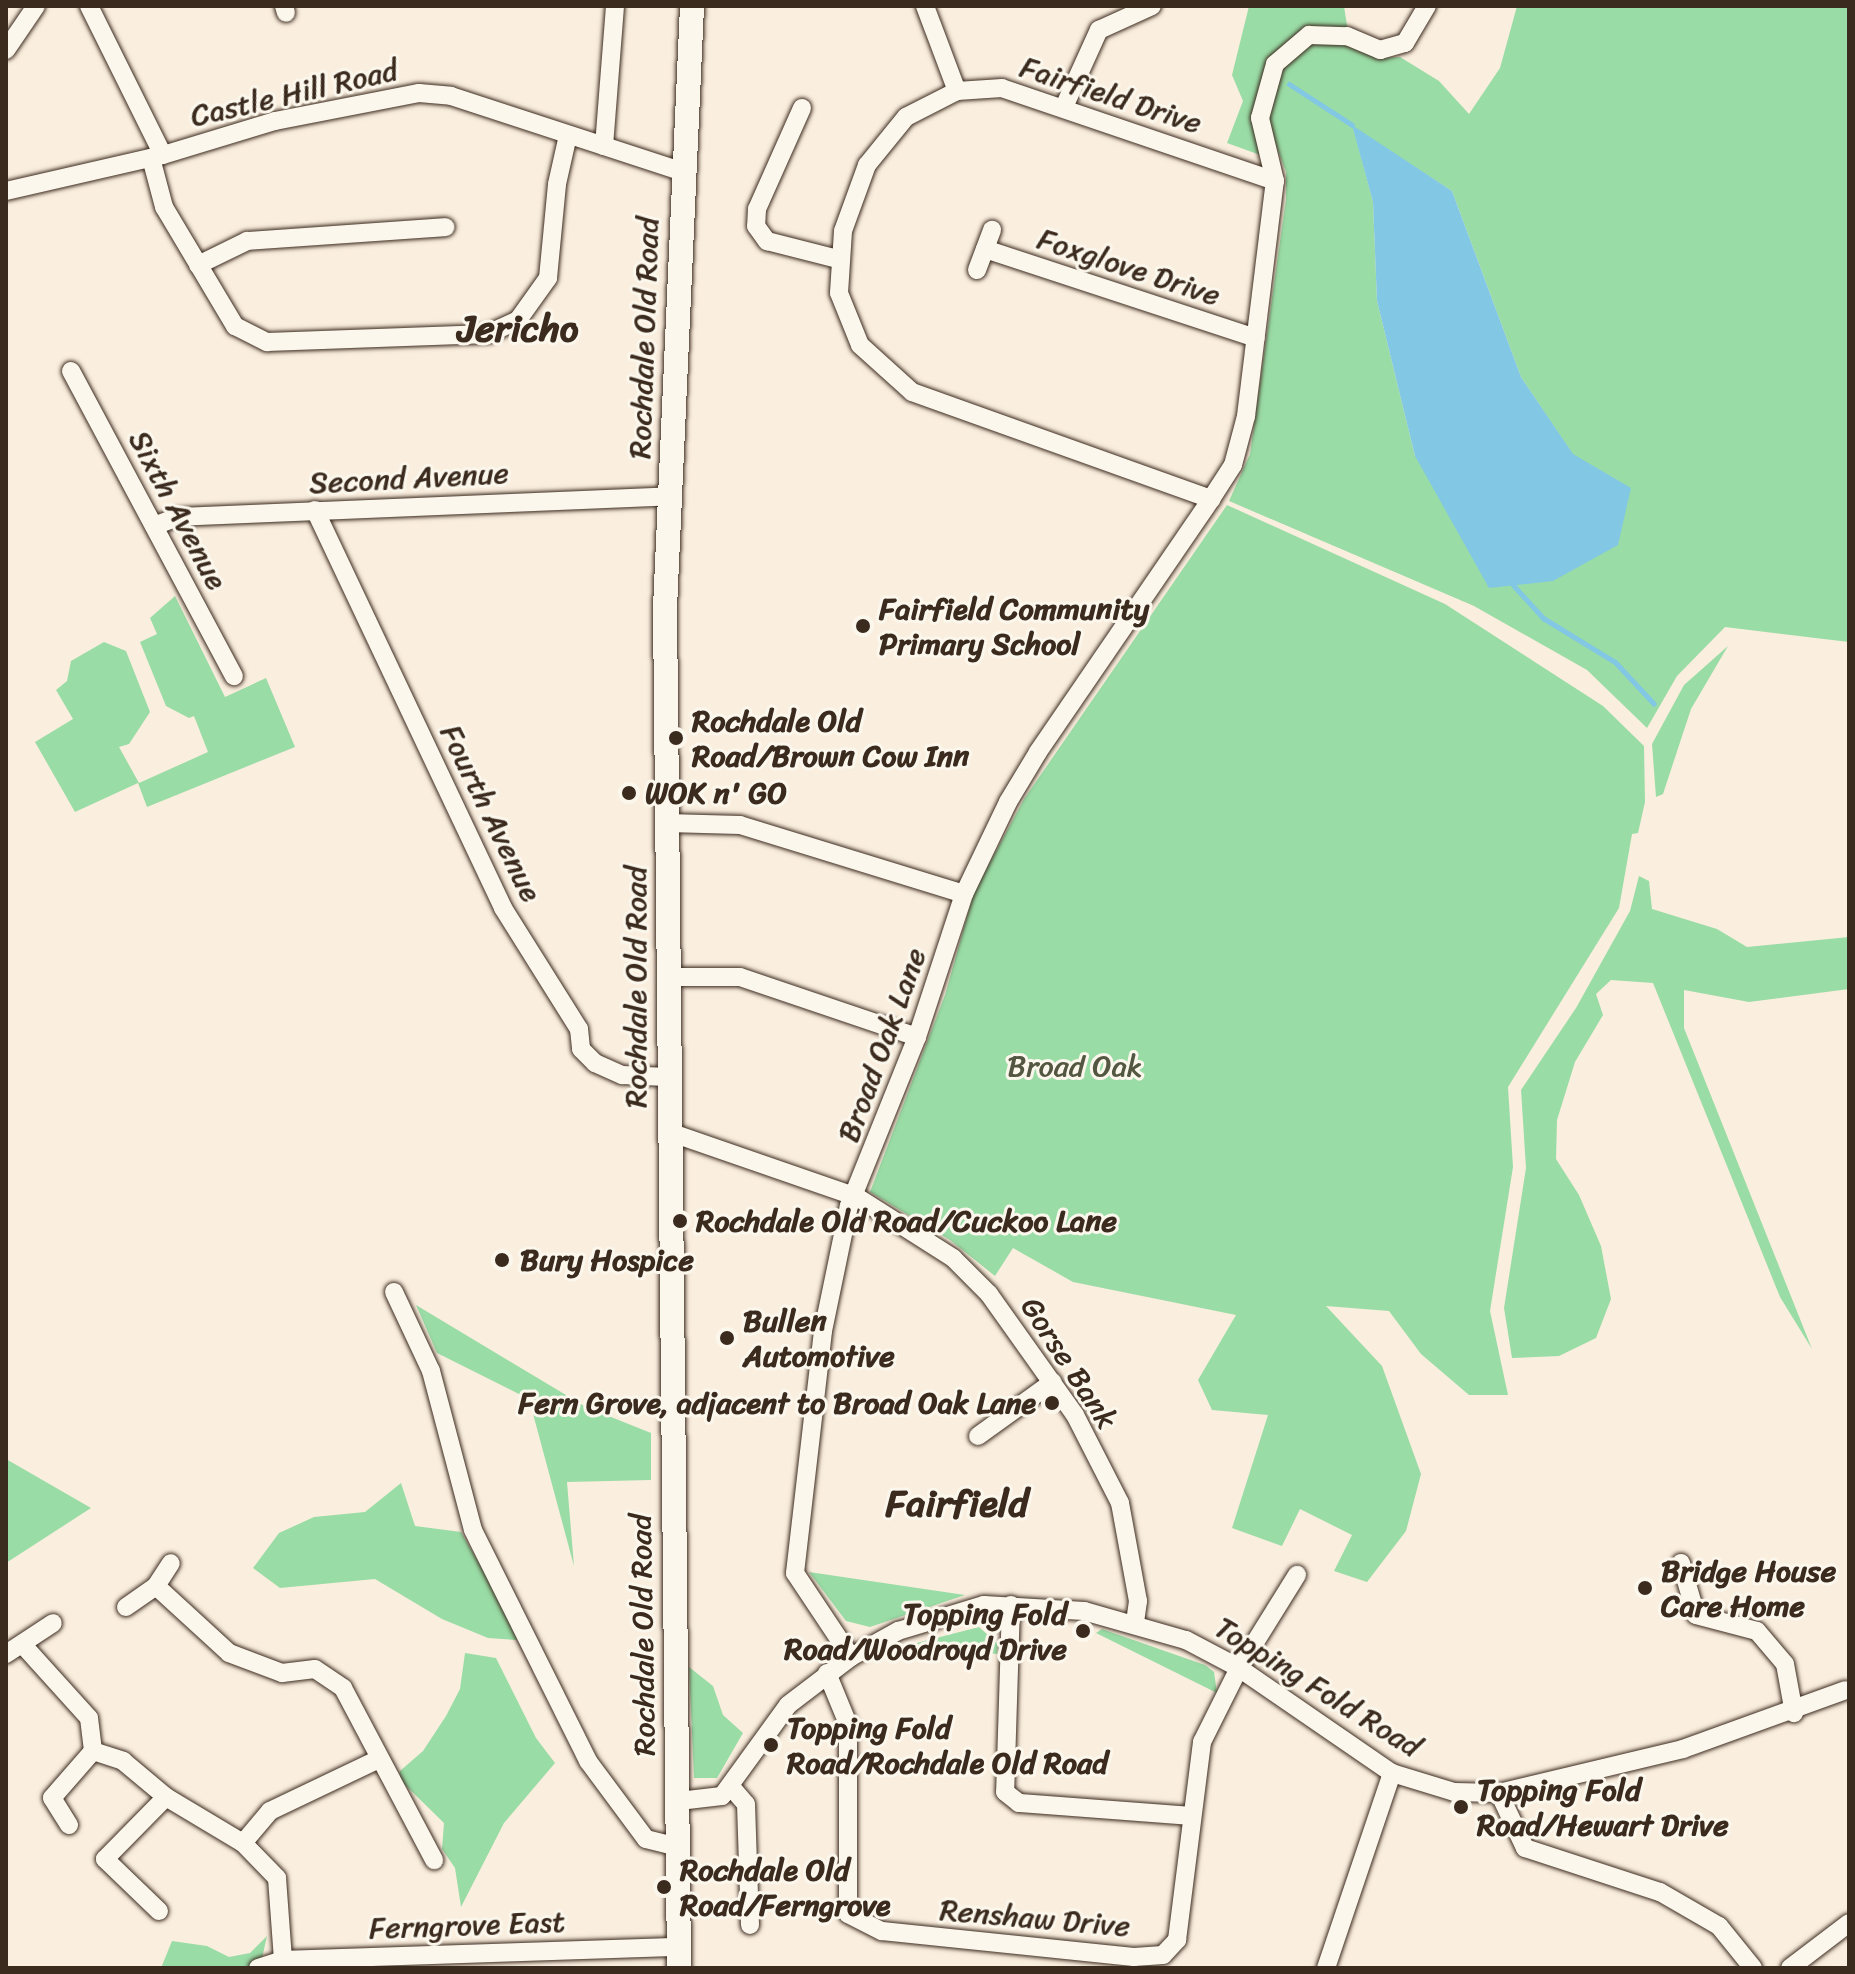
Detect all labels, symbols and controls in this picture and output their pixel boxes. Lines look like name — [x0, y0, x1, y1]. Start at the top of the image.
street label: Fairfield Drive — [1016, 49, 1206, 141]
street label: Castle Hill Road — [187, 52, 401, 134]
street label: Rochdale Old Road — [622, 217, 666, 459]
street label: Foxglove Drive — [1033, 221, 1225, 313]
district label: Jericho — [457, 306, 579, 352]
street label: Sixth Avenue — [121, 424, 235, 596]
street label: Second Avenue — [308, 455, 510, 501]
place label: Fairfield Community Primary School — [879, 591, 1149, 662]
marker: Fairfield Community Primary School — [854, 617, 872, 635]
place label: Rochdale Old Road/Brown Cow Inn — [692, 703, 969, 774]
street label: Fourth Avenue — [433, 719, 549, 907]
marker: Rochdale Old Road/Brown Cow Inn — [667, 729, 685, 747]
place label: WOK n' GO — [645, 775, 787, 811]
marker: WOK n' GO — [620, 784, 638, 802]
street label: Rochdale Old Road — [618, 866, 654, 1108]
street label: Broad Oak Lane — [830, 943, 934, 1147]
park label: Broad Oak — [1007, 1048, 1143, 1084]
place label: Rochdale Old Road/Cuckoo Lane — [696, 1203, 1117, 1239]
marker: Rochdale Old Road/Cuckoo Lane — [671, 1212, 689, 1230]
place label: Bury Hospice — [520, 1242, 695, 1278]
marker: Bury Hospice — [491, 1249, 513, 1271]
street label: Gorse Bank — [1013, 1291, 1125, 1435]
place label: Bullen Automotive — [743, 1303, 895, 1374]
marker: Bullen Automotive — [718, 1329, 736, 1347]
place label: Fern Grove, adjacent to Broad Oak Lane — [514, 1385, 1036, 1421]
marker: Fern Grove, adjacent to Broad Oak Lane — [1043, 1394, 1061, 1412]
district label: Fairfield — [885, 1481, 1029, 1527]
street label: Rochdale Old Road — [623, 1514, 663, 1756]
place label: Bridge House Care Home — [1661, 1553, 1836, 1624]
marker: Bridge House Care Home — [1636, 1579, 1654, 1597]
place label: Topping Fold Road/Woodroyd Drive — [784, 1596, 1067, 1666]
street label: Topping Fold Road — [1208, 1609, 1428, 1765]
marker: Topping Fold Road/Woodroyd Drive — [1074, 1622, 1092, 1640]
place label: Topping Fold Road/Rochdale Old Road — [787, 1710, 1108, 1780]
marker: Topping Fold Road/Rochdale Old Road — [762, 1736, 780, 1754]
place label: Topping Fold Road/Hewart Drive — [1477, 1772, 1729, 1842]
marker: Topping Fold Road/Hewart Drive — [1452, 1798, 1470, 1816]
place label: Rochdale Old Road/Ferngrove — [680, 1852, 891, 1922]
marker: Rochdale Old Road/Ferngrove — [655, 1878, 673, 1896]
street label: Renshaw Drive — [938, 1892, 1132, 1944]
street label: Ferngrove East — [368, 1904, 566, 1946]

